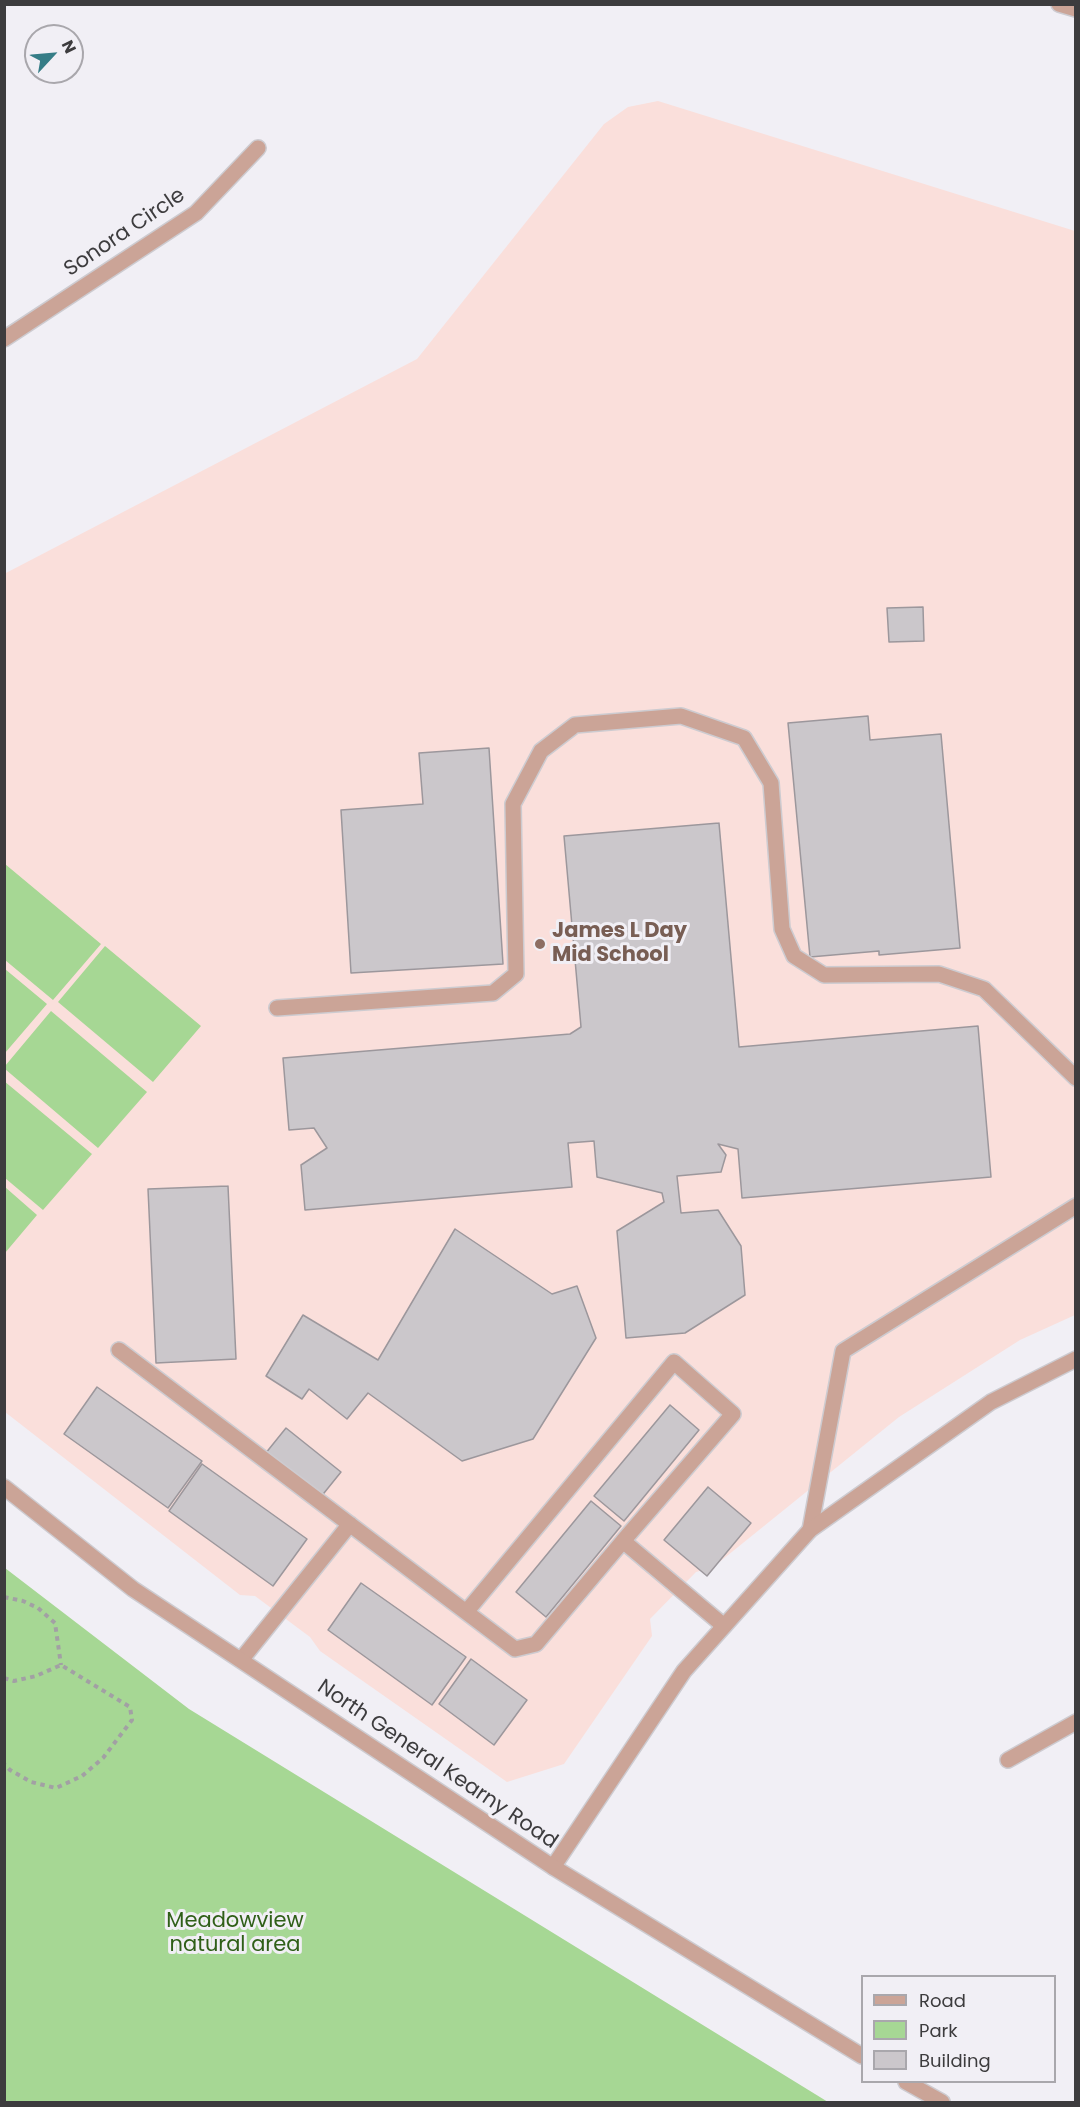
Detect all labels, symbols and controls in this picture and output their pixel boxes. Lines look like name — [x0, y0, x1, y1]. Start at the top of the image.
north arrow — [24, 24, 84, 84]
text: N — [56, 36, 82, 57]
street label: Sonora Circle — [60, 183, 190, 283]
place label: James L Day Mid School — [552, 919, 687, 969]
marker: James L Day Mid School — [533, 937, 547, 951]
street label: North General Kearny Road — [312, 1675, 562, 1855]
park label: Meadowview natural area — [166, 1909, 304, 1959]
legend — [861, 1975, 1056, 2083]
text: Road — [919, 1988, 966, 2013]
text: Park — [919, 2018, 958, 2043]
text: Building — [919, 2048, 991, 2073]

